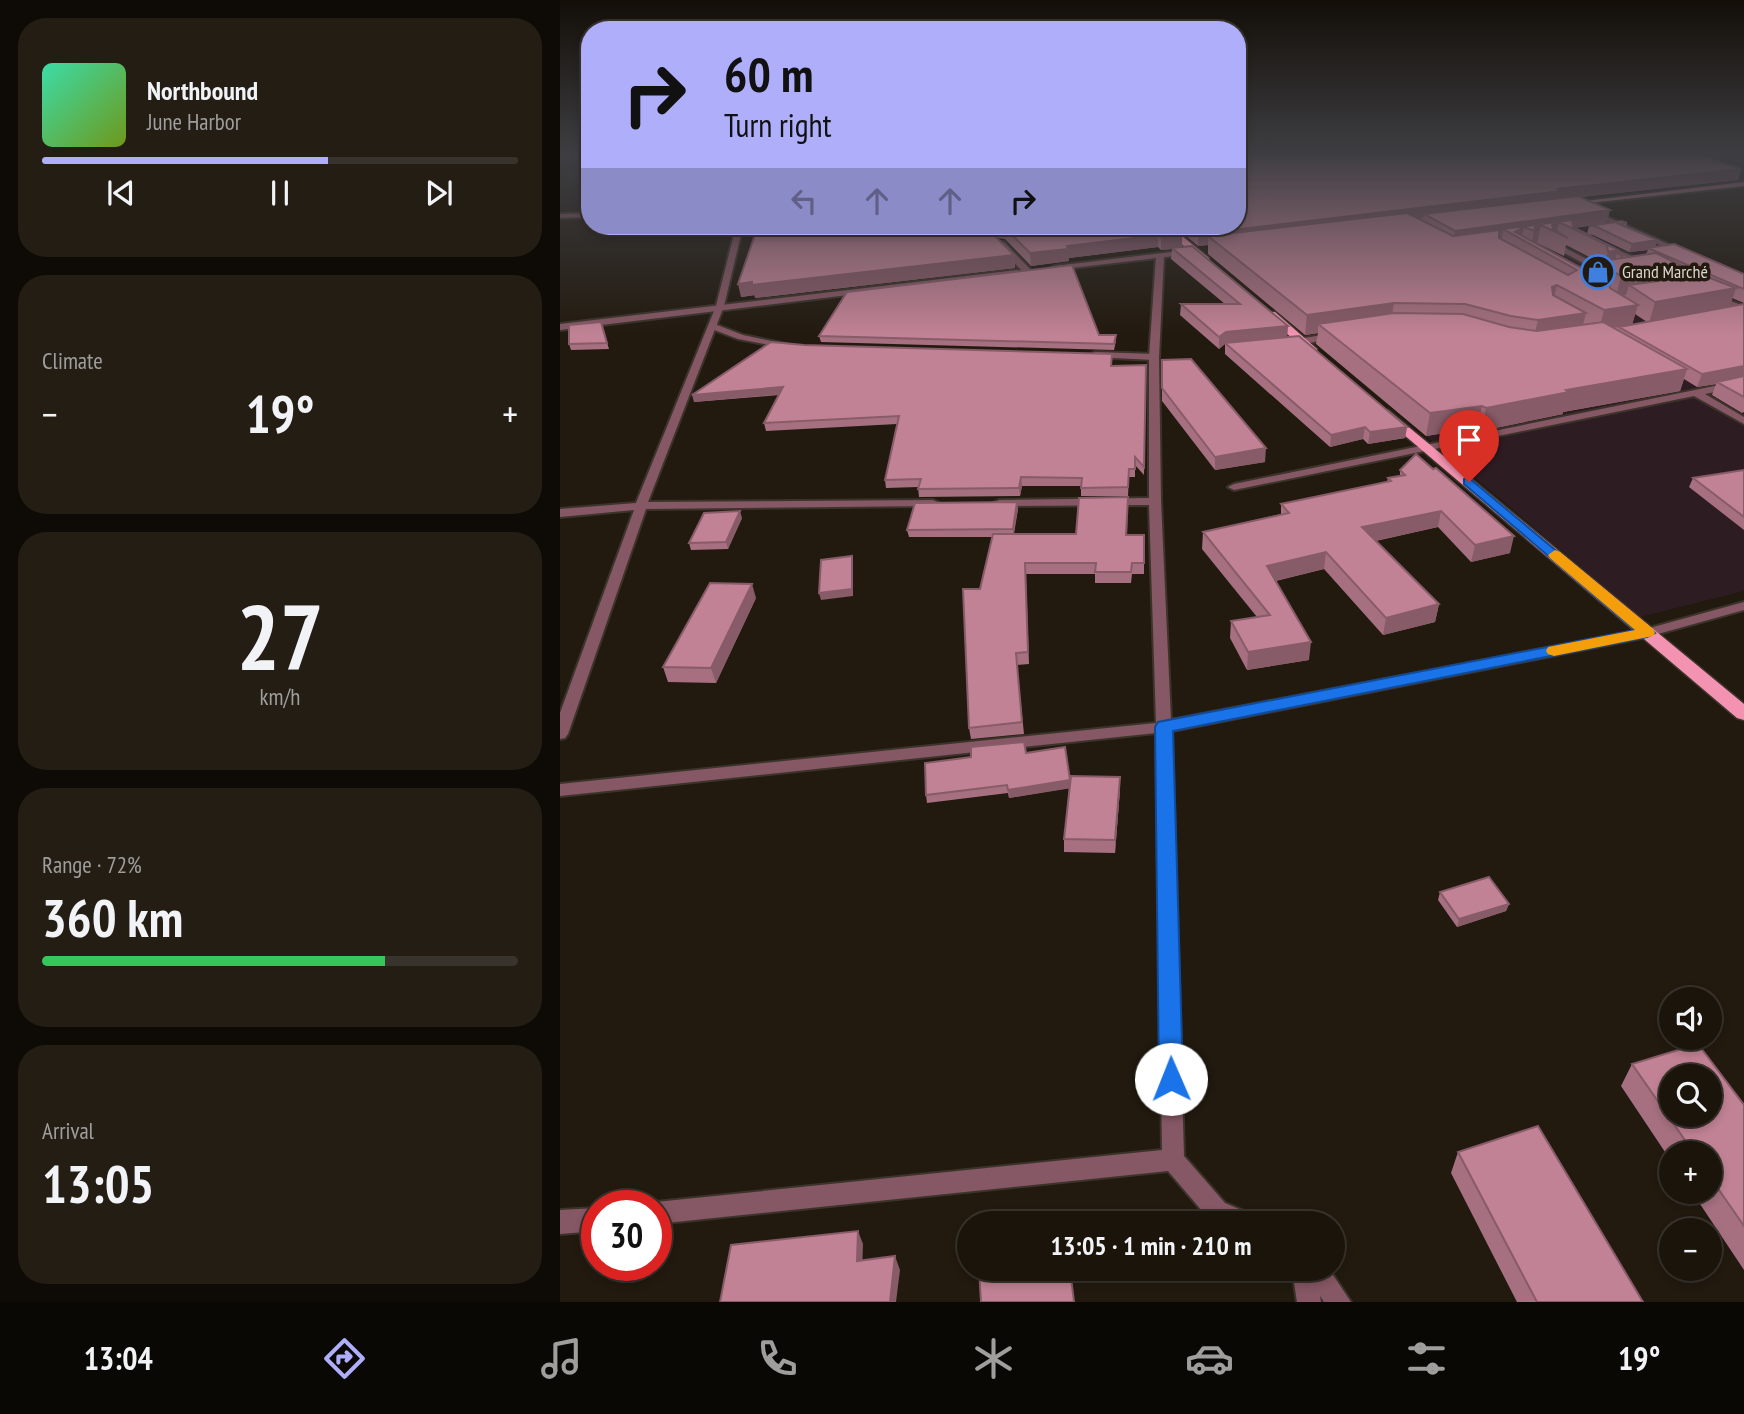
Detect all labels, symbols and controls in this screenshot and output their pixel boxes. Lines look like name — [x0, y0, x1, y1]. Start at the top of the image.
text: 60 m — [724, 42, 813, 106]
icon: right — [609, 49, 700, 140]
text: Northbound — [147, 74, 258, 107]
text: Turn right — [724, 104, 832, 146]
text: June Harbor — [147, 107, 241, 136]
icon: previous — [102, 174, 140, 212]
icon: pause — [261, 174, 299, 212]
icon: next — [420, 174, 458, 212]
icon: left — [785, 182, 823, 220]
icon: ahead — [858, 182, 896, 220]
icon: ahead — [931, 182, 969, 220]
icon: right — [1004, 182, 1042, 220]
shop icon: Grand Marché — [1579, 253, 1617, 291]
place label: Grand Marché — [1622, 260, 1708, 283]
text: Climate — [42, 346, 103, 375]
text: 19° — [246, 380, 314, 447]
text: − — [42, 389, 58, 438]
text: + — [502, 389, 518, 438]
pin — [1439, 410, 1499, 482]
icon: arrive — [1450, 421, 1488, 459]
text: 27 — [237, 577, 324, 695]
text: km/h — [260, 682, 300, 711]
text: Range · 72% — [42, 850, 142, 879]
text: 360 km — [42, 884, 183, 951]
map controls — [1659, 987, 1722, 1281]
button: sound — [1659, 987, 1722, 1050]
position arrow — [1134, 1042, 1208, 1116]
button: search — [1659, 1064, 1722, 1127]
text: Arrival — [42, 1116, 94, 1145]
button: + — [1659, 1141, 1722, 1204]
text: 13:05 — [42, 1150, 154, 1217]
speed limit sign: 30 — [581, 1190, 672, 1281]
button: − — [1659, 1218, 1722, 1281]
text: 13:05 · 1 min · 210 m — [1051, 1229, 1251, 1262]
icon: directions — [320, 1334, 369, 1383]
icon: music — [537, 1334, 586, 1383]
icon: phone — [753, 1334, 802, 1383]
icon: climate — [969, 1334, 1018, 1383]
icon: car — [1185, 1334, 1234, 1383]
icon: filters — [1402, 1334, 1451, 1383]
text: 13:04 — [84, 1337, 153, 1379]
text: 19° — [1618, 1337, 1660, 1379]

